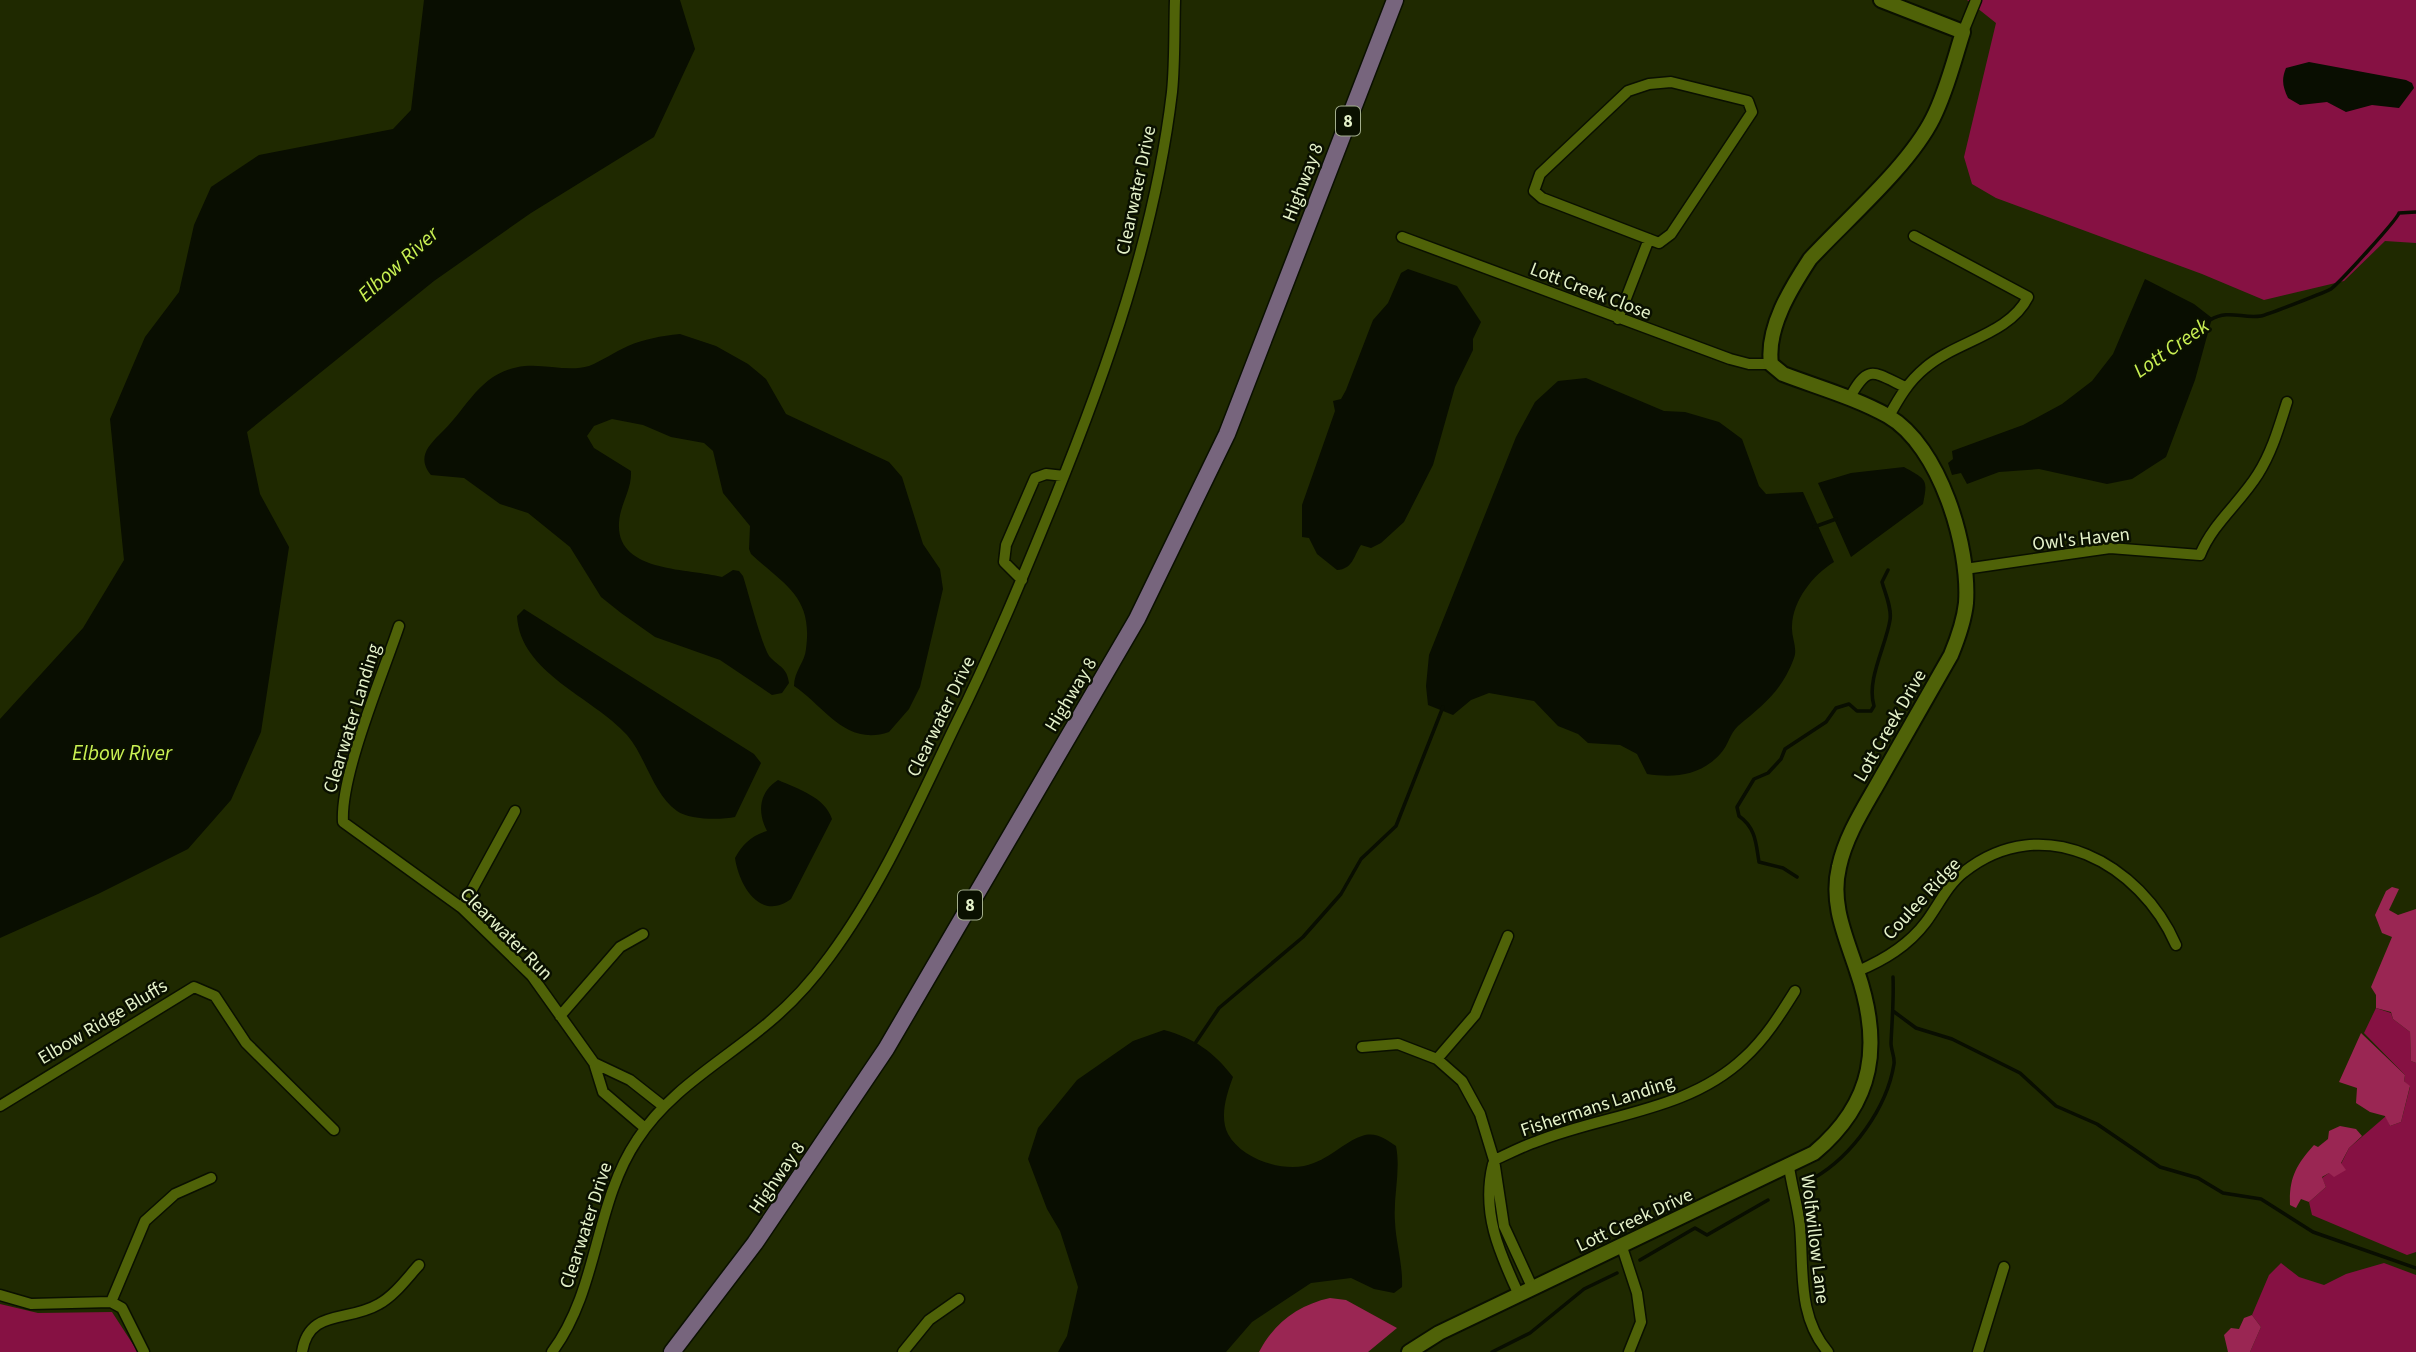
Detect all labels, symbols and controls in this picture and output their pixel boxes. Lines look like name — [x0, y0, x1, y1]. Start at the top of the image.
road number: 8 — [1336, 106, 1360, 136]
street label: Clearwater Drive — [1110, 123, 1163, 257]
street label: Highway 8 — [1276, 139, 1331, 226]
water label: Elbow River — [351, 219, 446, 309]
street label: Lott Creek Close — [1526, 256, 1655, 327]
water label: Lott Creek — [2127, 310, 2216, 385]
street label: Owl's Haven — [2031, 521, 2131, 558]
street label: Clearwater Landing — [317, 640, 388, 796]
street label: Clearwater Drive — [900, 652, 982, 782]
street label: Highway 8 — [1039, 653, 1104, 737]
street label: Lott Creek Drive — [1847, 665, 1933, 787]
water label: Elbow River — [72, 738, 173, 768]
street label: Coulee Ridge — [1877, 852, 1967, 946]
street label: Clearwater Run — [453, 881, 559, 987]
road number: 8 — [958, 890, 982, 920]
street label: Elbow Ridge Bluffs — [33, 973, 173, 1072]
street label: Fishermans Landing — [1517, 1069, 1678, 1144]
street label: Highway 8 — [743, 1136, 812, 1219]
street label: Clearwater Drive — [553, 1159, 620, 1292]
street label: Wolfwillow Lane — [1793, 1173, 1836, 1305]
street label: Lott Creek Drive — [1572, 1182, 1697, 1259]

